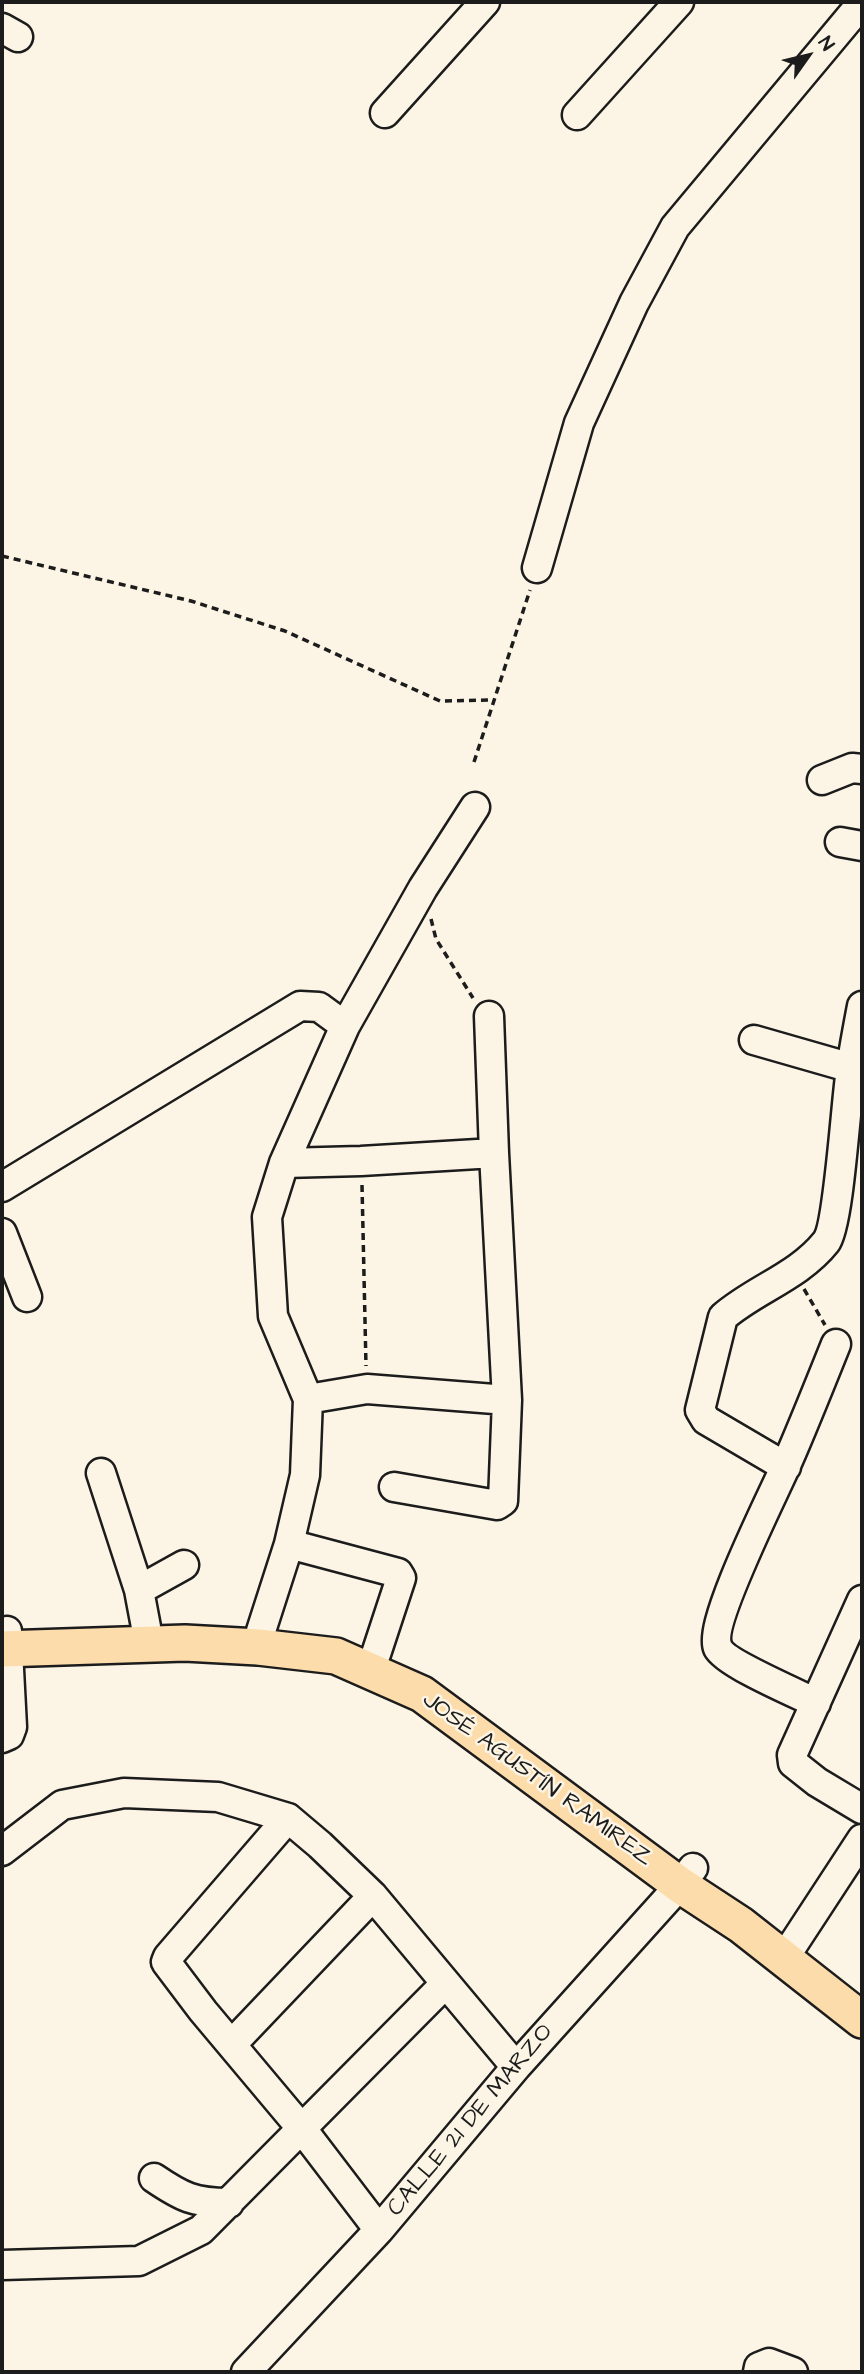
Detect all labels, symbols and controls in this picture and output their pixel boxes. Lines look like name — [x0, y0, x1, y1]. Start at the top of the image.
north arrow — [773, 21, 843, 91]
text: N — [811, 31, 840, 56]
street label: JOSÉ AGUSTÍN RAMIREZ — [416, 1687, 658, 1873]
street label: CALLE 21 DE MARZO — [382, 2019, 560, 2223]

